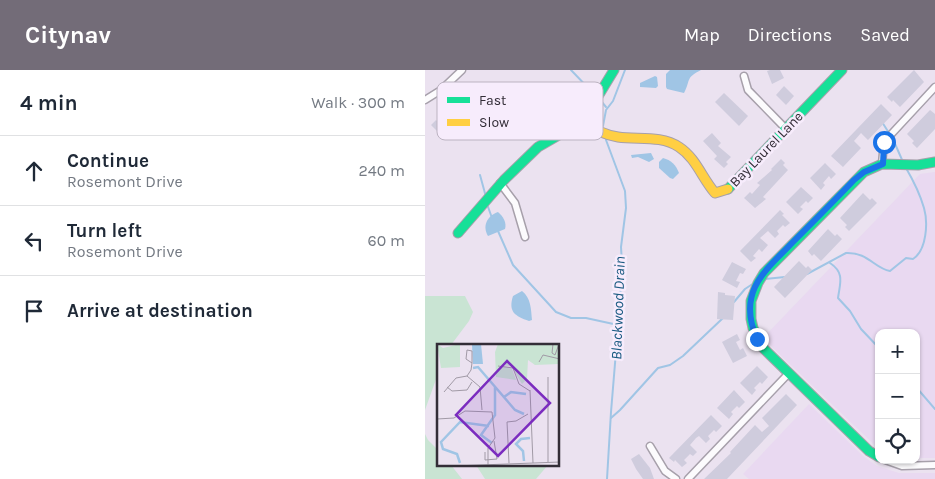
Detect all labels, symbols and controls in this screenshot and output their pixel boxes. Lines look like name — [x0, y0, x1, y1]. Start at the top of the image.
text: Citynav — [25, 21, 111, 49]
text: Map — [684, 24, 720, 46]
text: Directions — [748, 24, 832, 46]
text: Saved — [860, 24, 910, 46]
legend — [437, 82, 603, 140]
text: 4 min — [20, 91, 78, 115]
text: Fast — [479, 92, 506, 109]
text: Walk · 300 m — [311, 93, 405, 112]
street label: Bay Laurel Lane — [726, 108, 807, 191]
text: Slow — [479, 114, 509, 131]
route start — [873, 131, 896, 154]
text: Continue — [67, 150, 149, 172]
icon: ahead — [20, 157, 48, 185]
text: 240 m — [359, 161, 405, 180]
text: Rosemont Drive — [67, 172, 183, 191]
text: Turn left — [67, 220, 142, 242]
icon: left — [20, 227, 48, 255]
text: 60 m — [368, 231, 405, 250]
text: Rosemont Drive — [67, 242, 183, 261]
water label: Blackwood Drain — [607, 256, 629, 360]
icon: arrive — [20, 297, 48, 325]
text: Arrive at destination — [67, 300, 253, 322]
route end — [746, 328, 769, 351]
map controls — [875, 329, 920, 464]
button: + — [875, 329, 920, 374]
inset map — [437, 344, 560, 466]
button: − — [875, 374, 920, 419]
button: locate — [875, 419, 920, 464]

